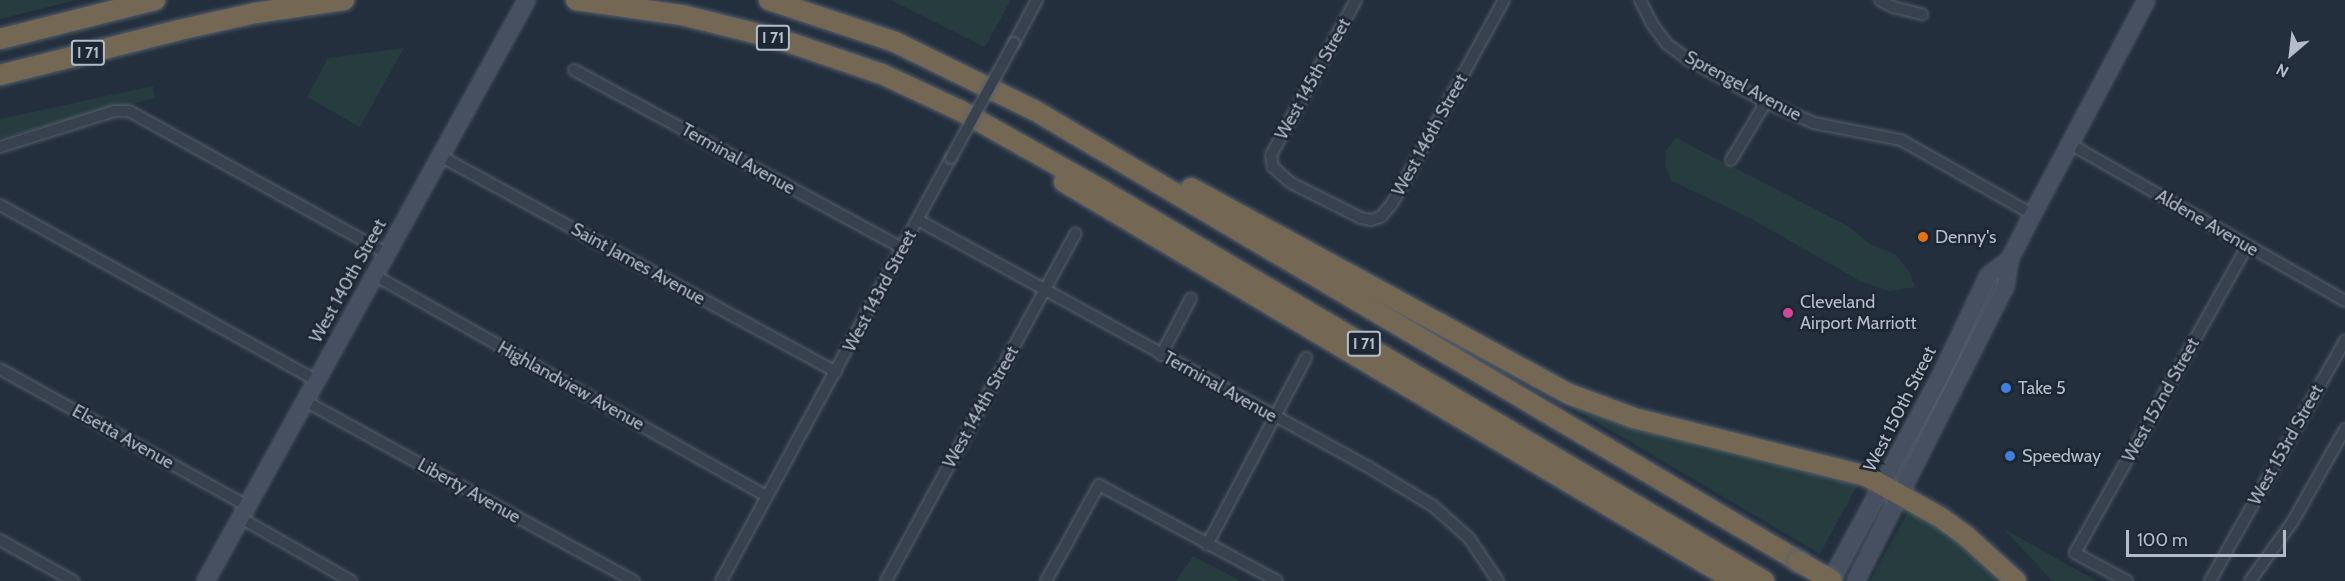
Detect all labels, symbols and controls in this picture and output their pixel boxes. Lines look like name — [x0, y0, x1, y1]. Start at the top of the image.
street label: West 145th Street — [1271, 15, 1355, 143]
north arrow — [2261, 24, 2321, 84]
road number: I 71 — [755, 25, 791, 51]
road number: I 71 — [70, 40, 106, 66]
street label: Sprengel Avenue — [1681, 46, 1805, 126]
text: N — [2273, 59, 2292, 81]
street label: West 146th Street — [1388, 70, 1472, 200]
street label: Terminal Avenue — [677, 119, 799, 199]
street label: Aldene Avenue — [2152, 185, 2262, 261]
street label: West 140th Street — [305, 215, 391, 347]
street label: Saint James Avenue — [567, 218, 709, 310]
street label: West 143rd Street — [839, 226, 921, 356]
place label: Denny's — [1935, 226, 1996, 248]
marker: Denny's — [1916, 230, 1930, 244]
place label: Cleveland Airport Marriott — [1800, 292, 1917, 334]
marker: Cleveland Airport Marriott — [1781, 306, 1795, 320]
road number: I 71 — [1346, 331, 1382, 357]
street label: West 152nd Street — [2118, 334, 2204, 466]
street label: Highlandview Avenue — [494, 337, 648, 435]
street label: West 144th Street — [939, 342, 1023, 472]
street label: West 150th Street — [1859, 343, 1941, 475]
street label: Terminal Avenue — [1159, 347, 1281, 427]
place label: Take 5 — [2018, 377, 2066, 399]
marker: Take 5 — [1999, 381, 2013, 395]
street label: West 153rd Street — [2244, 381, 2328, 509]
street label: Elsetta Avenue — [68, 400, 178, 474]
place label: Speedway — [2022, 445, 2101, 467]
marker: Speedway — [2003, 449, 2017, 463]
street label: Liberty Avenue — [414, 454, 524, 528]
scale bar — [2129, 518, 2290, 556]
text: 100 m — [2137, 529, 2188, 551]

